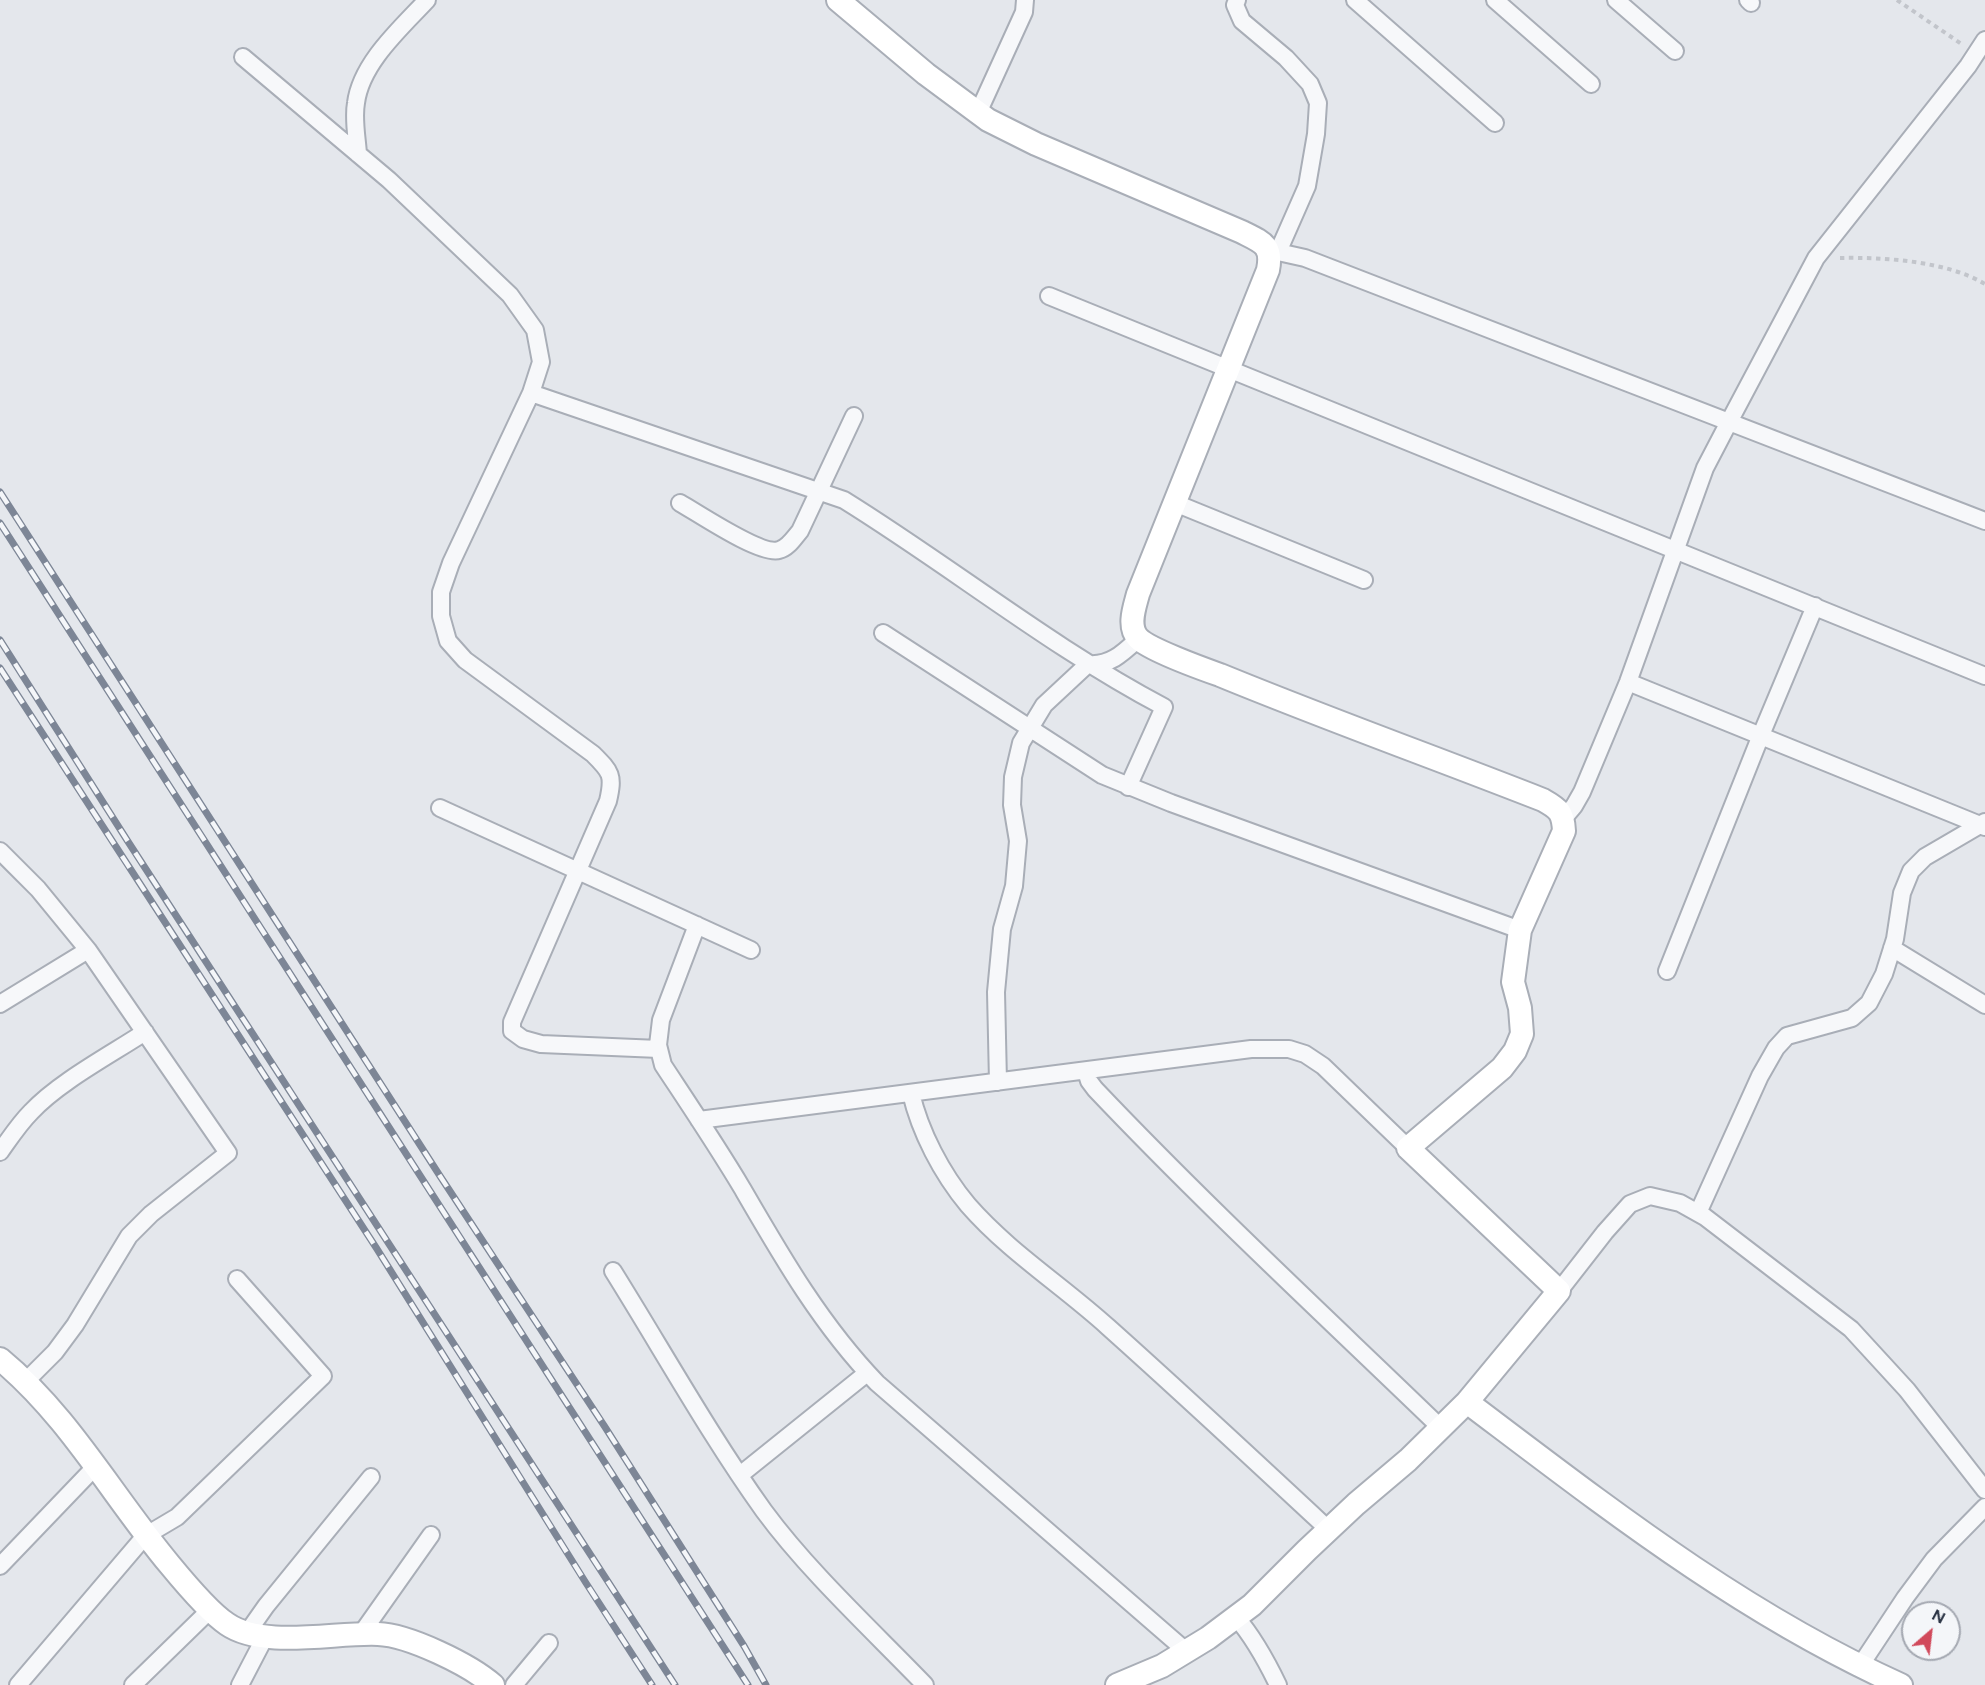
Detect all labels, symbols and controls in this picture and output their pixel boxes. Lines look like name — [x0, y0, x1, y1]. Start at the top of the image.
north arrow — [1901, 1601, 1961, 1661]
text: N — [1929, 1605, 1949, 1628]

